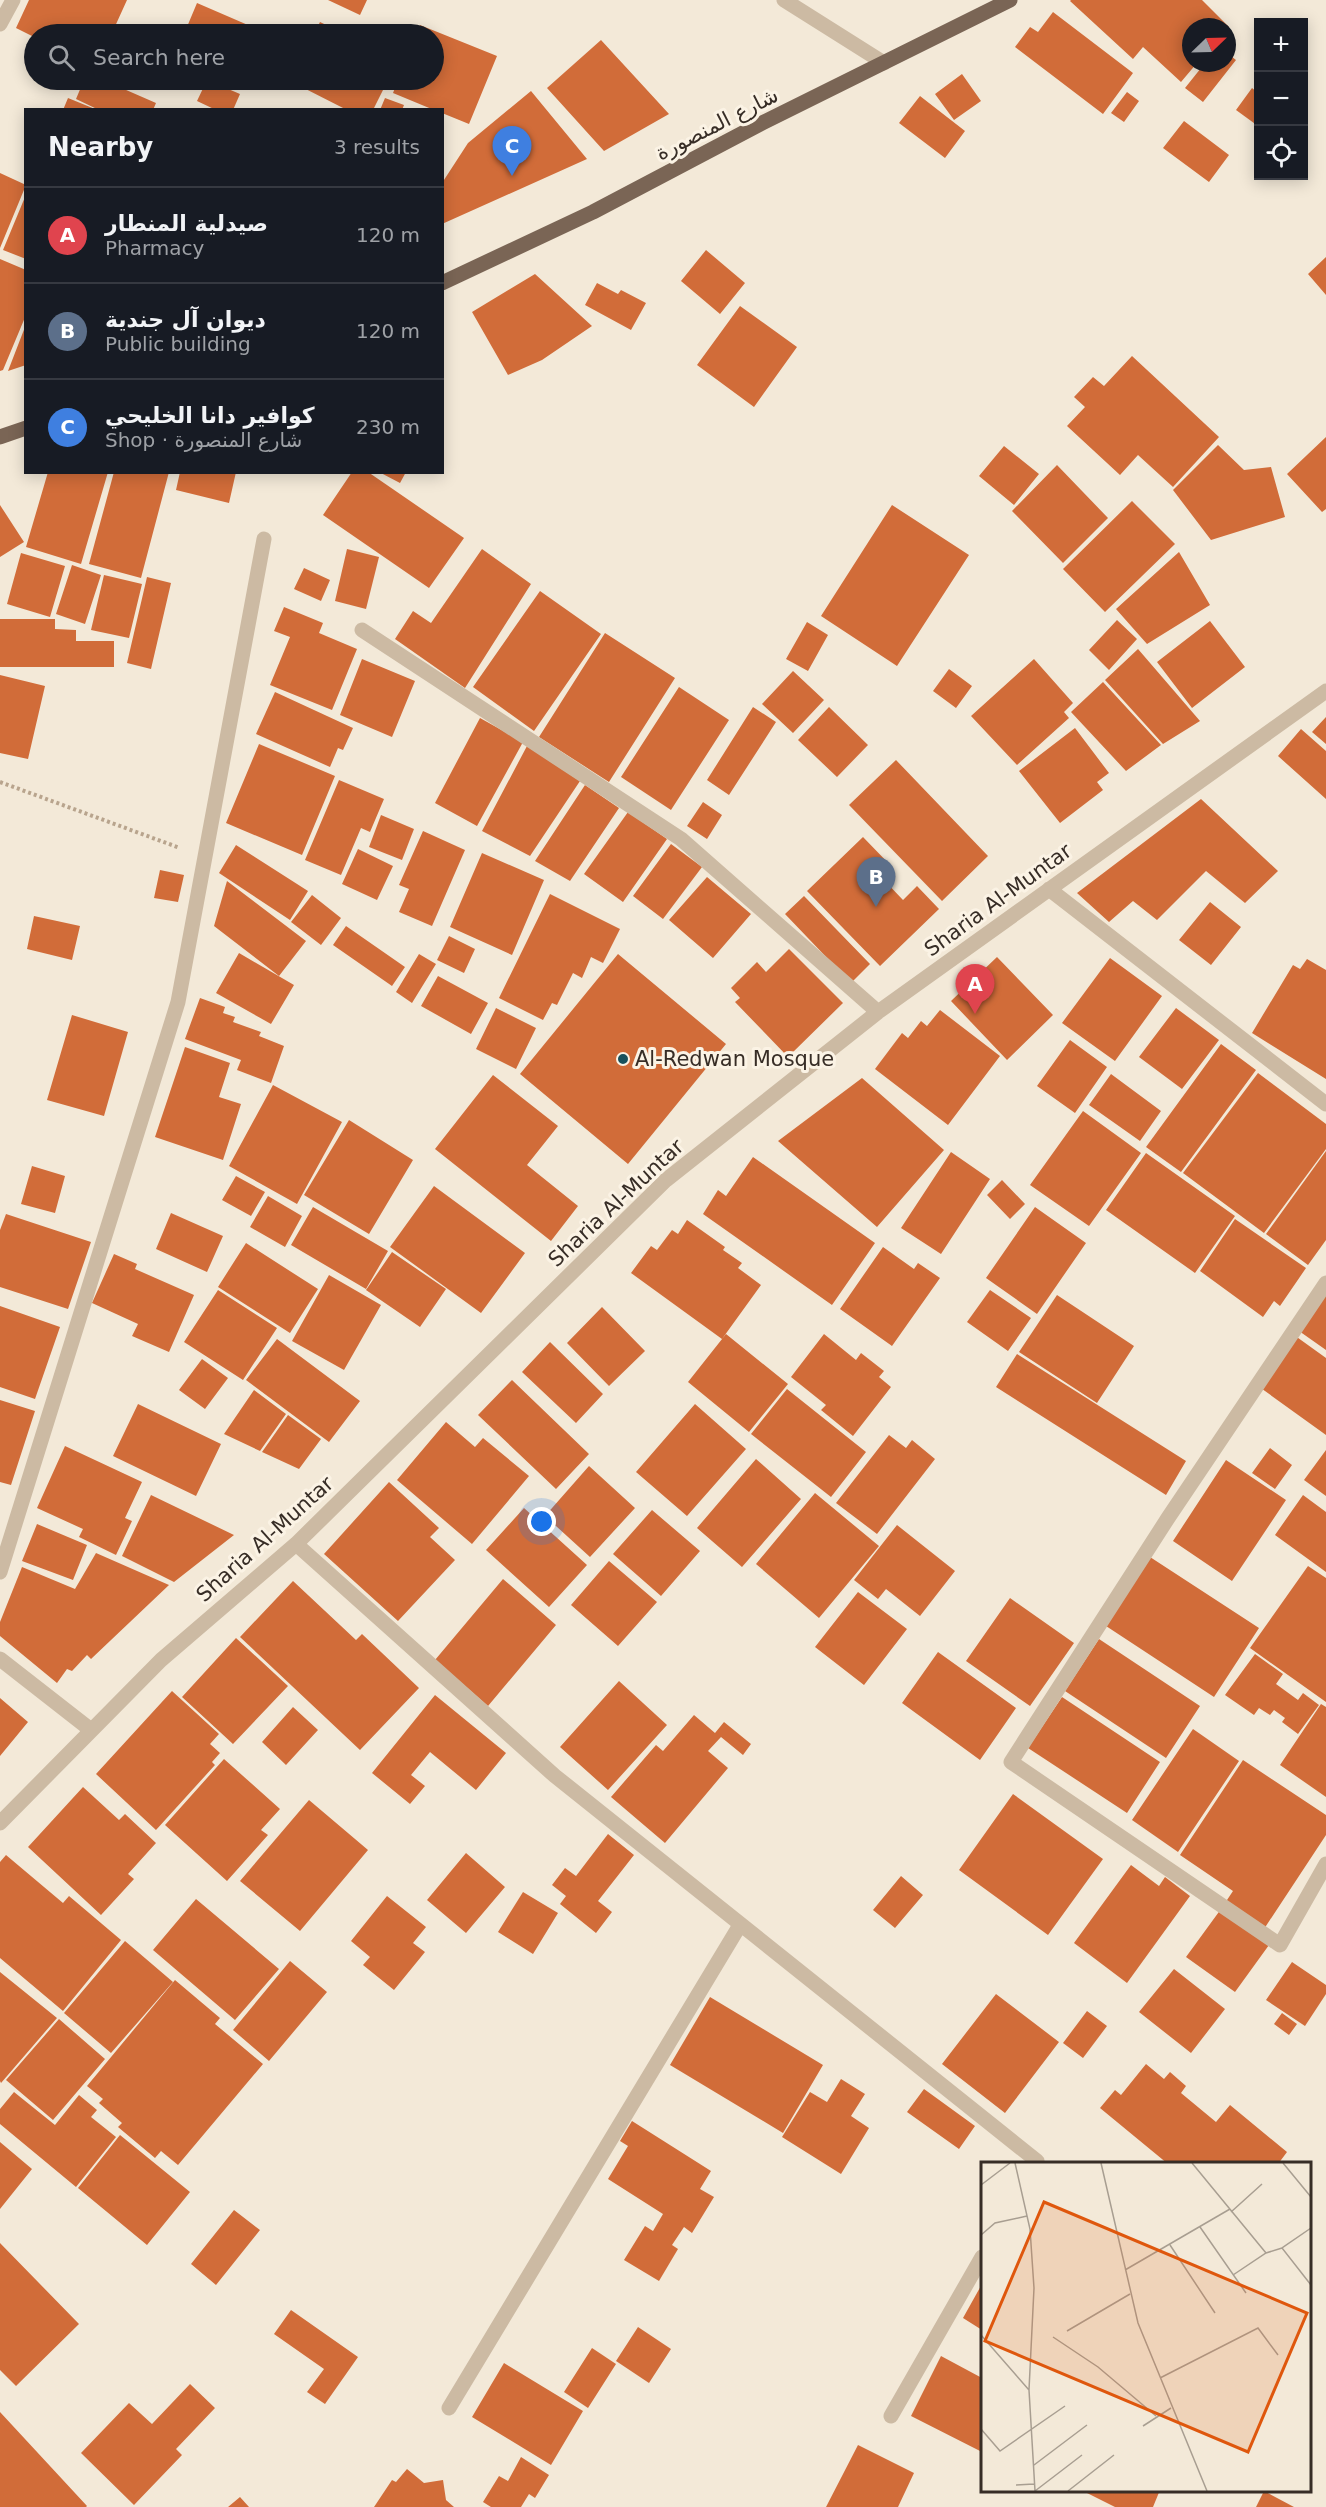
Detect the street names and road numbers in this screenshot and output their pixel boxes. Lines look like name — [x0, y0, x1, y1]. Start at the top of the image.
street label: شارع المنصورة — [652, 83, 782, 165]
street label: Sharia Al-Muntar — [920, 838, 1076, 961]
street label: Sharia Al-Muntar — [544, 1134, 689, 1272]
street label: Sharia Al-Muntar — [192, 1471, 339, 1607]

